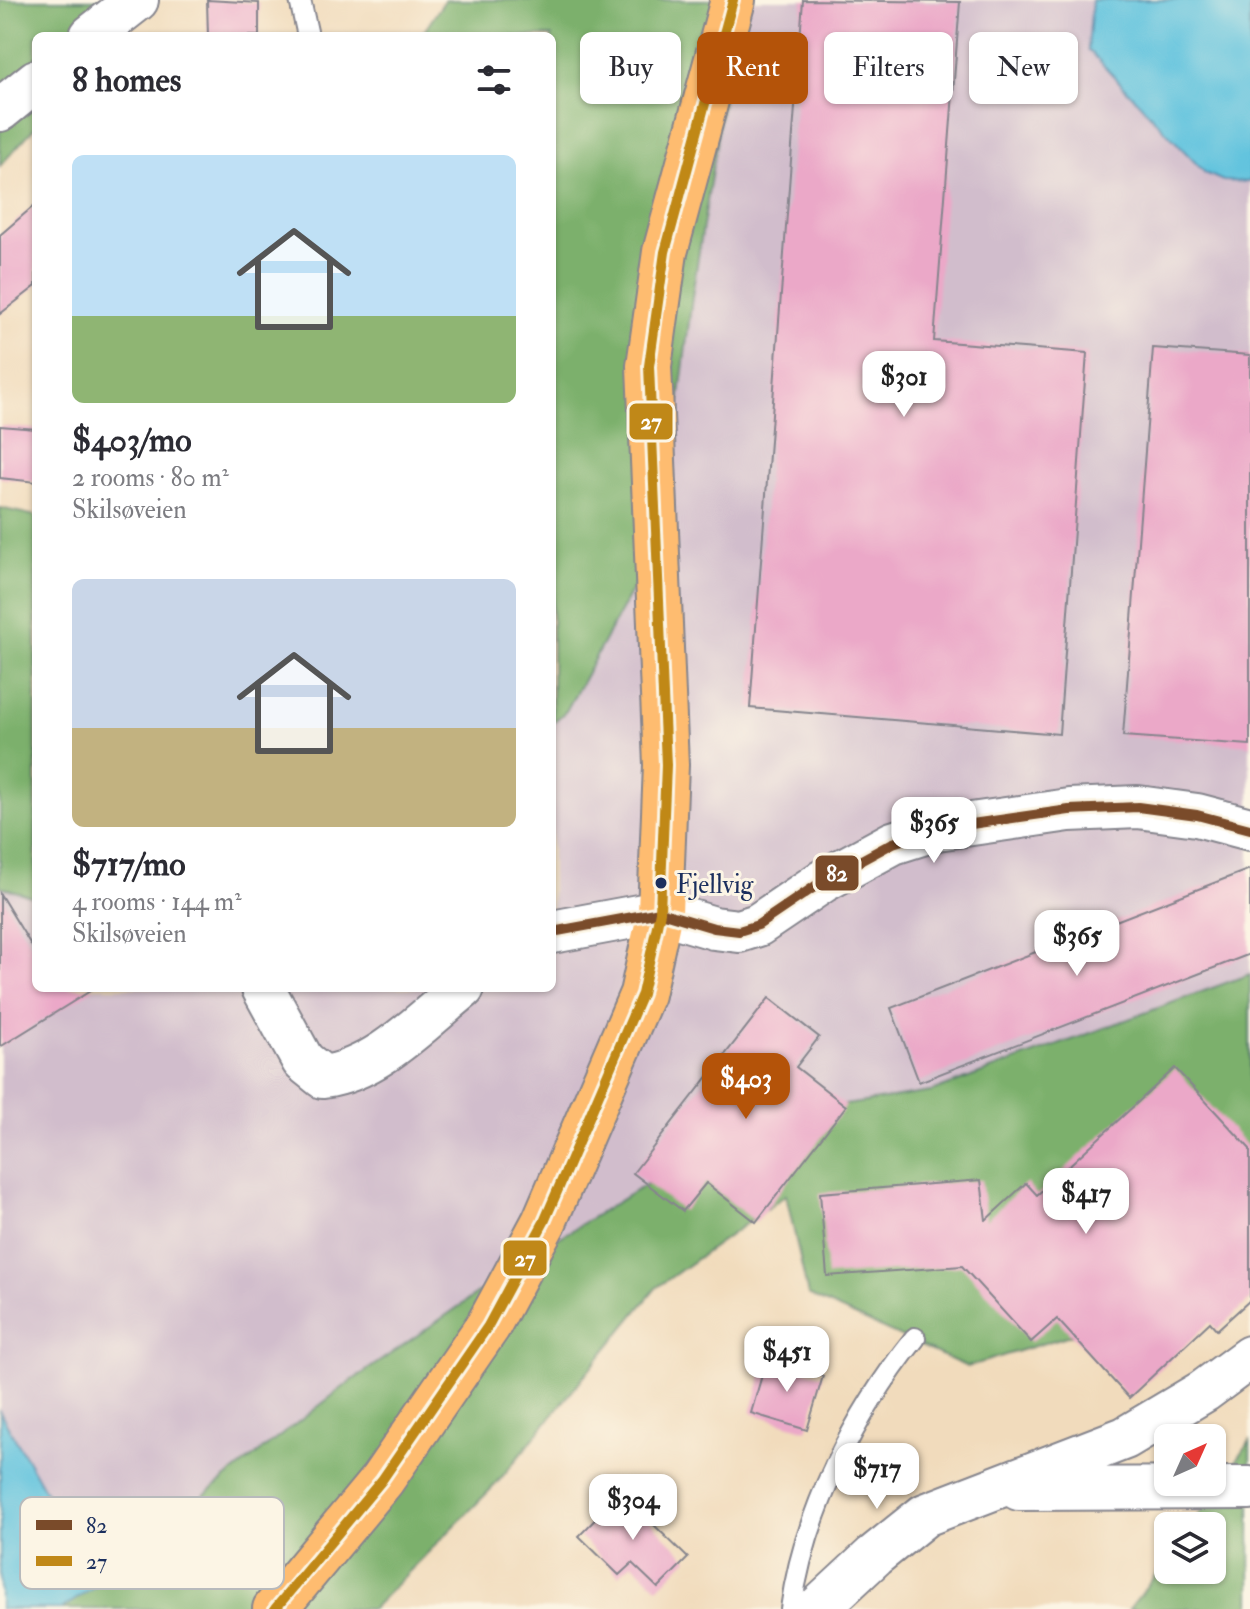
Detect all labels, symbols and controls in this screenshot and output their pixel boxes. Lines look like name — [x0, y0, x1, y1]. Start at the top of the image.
chip: Buy — [580, 32, 681, 104]
chip: Rent — [697, 32, 808, 104]
chip: Filters — [824, 32, 953, 104]
chip: New — [969, 32, 1078, 104]
icon: filters — [472, 58, 516, 102]
text: 8 homes — [72, 59, 181, 102]
icon: home — [222, 207, 366, 351]
pin: $301 — [857, 351, 951, 419]
text: $301 — [880, 361, 928, 393]
line badge: 27 — [628, 402, 674, 441]
text: 27 — [640, 408, 662, 436]
text: $403/mo — [72, 419, 192, 462]
text: 2 rooms · 80 m² — [72, 462, 229, 494]
text: Skilsøveien — [72, 494, 187, 526]
icon: home — [222, 631, 366, 775]
pin: $365 — [887, 797, 981, 865]
text: $365 — [909, 807, 959, 839]
text: $717/mo — [72, 843, 186, 886]
line badge: 82 — [814, 854, 860, 892]
text: 82 — [826, 860, 848, 888]
place label: Fjellvig — [676, 869, 755, 901]
marker: Fjellvig — [653, 875, 669, 891]
text: 4 rooms · 144 m² — [72, 886, 242, 918]
pin: $365 — [1030, 910, 1124, 978]
text: Skilsøveien — [72, 918, 187, 950]
text: $365 — [1052, 920, 1102, 952]
pin: $403 — [699, 1053, 793, 1121]
text: $403 — [720, 1063, 772, 1095]
pin: $417 — [1039, 1168, 1133, 1236]
text: $417 — [1061, 1178, 1111, 1210]
line badge: 27 — [502, 1239, 548, 1277]
text: 27 — [514, 1245, 536, 1273]
pin: $451 — [740, 1326, 834, 1394]
text: $451 — [762, 1336, 812, 1368]
north arrow — [1154, 1424, 1226, 1496]
map controls — [1154, 1424, 1226, 1584]
pin: $717 — [830, 1443, 924, 1511]
text: $717 — [853, 1453, 901, 1485]
pin: $304 — [586, 1474, 680, 1542]
text: $304 — [607, 1484, 659, 1516]
legend — [20, 1497, 284, 1589]
text: 82 — [86, 1512, 107, 1540]
button: layers — [1154, 1512, 1226, 1584]
text: 27 — [86, 1548, 107, 1576]

